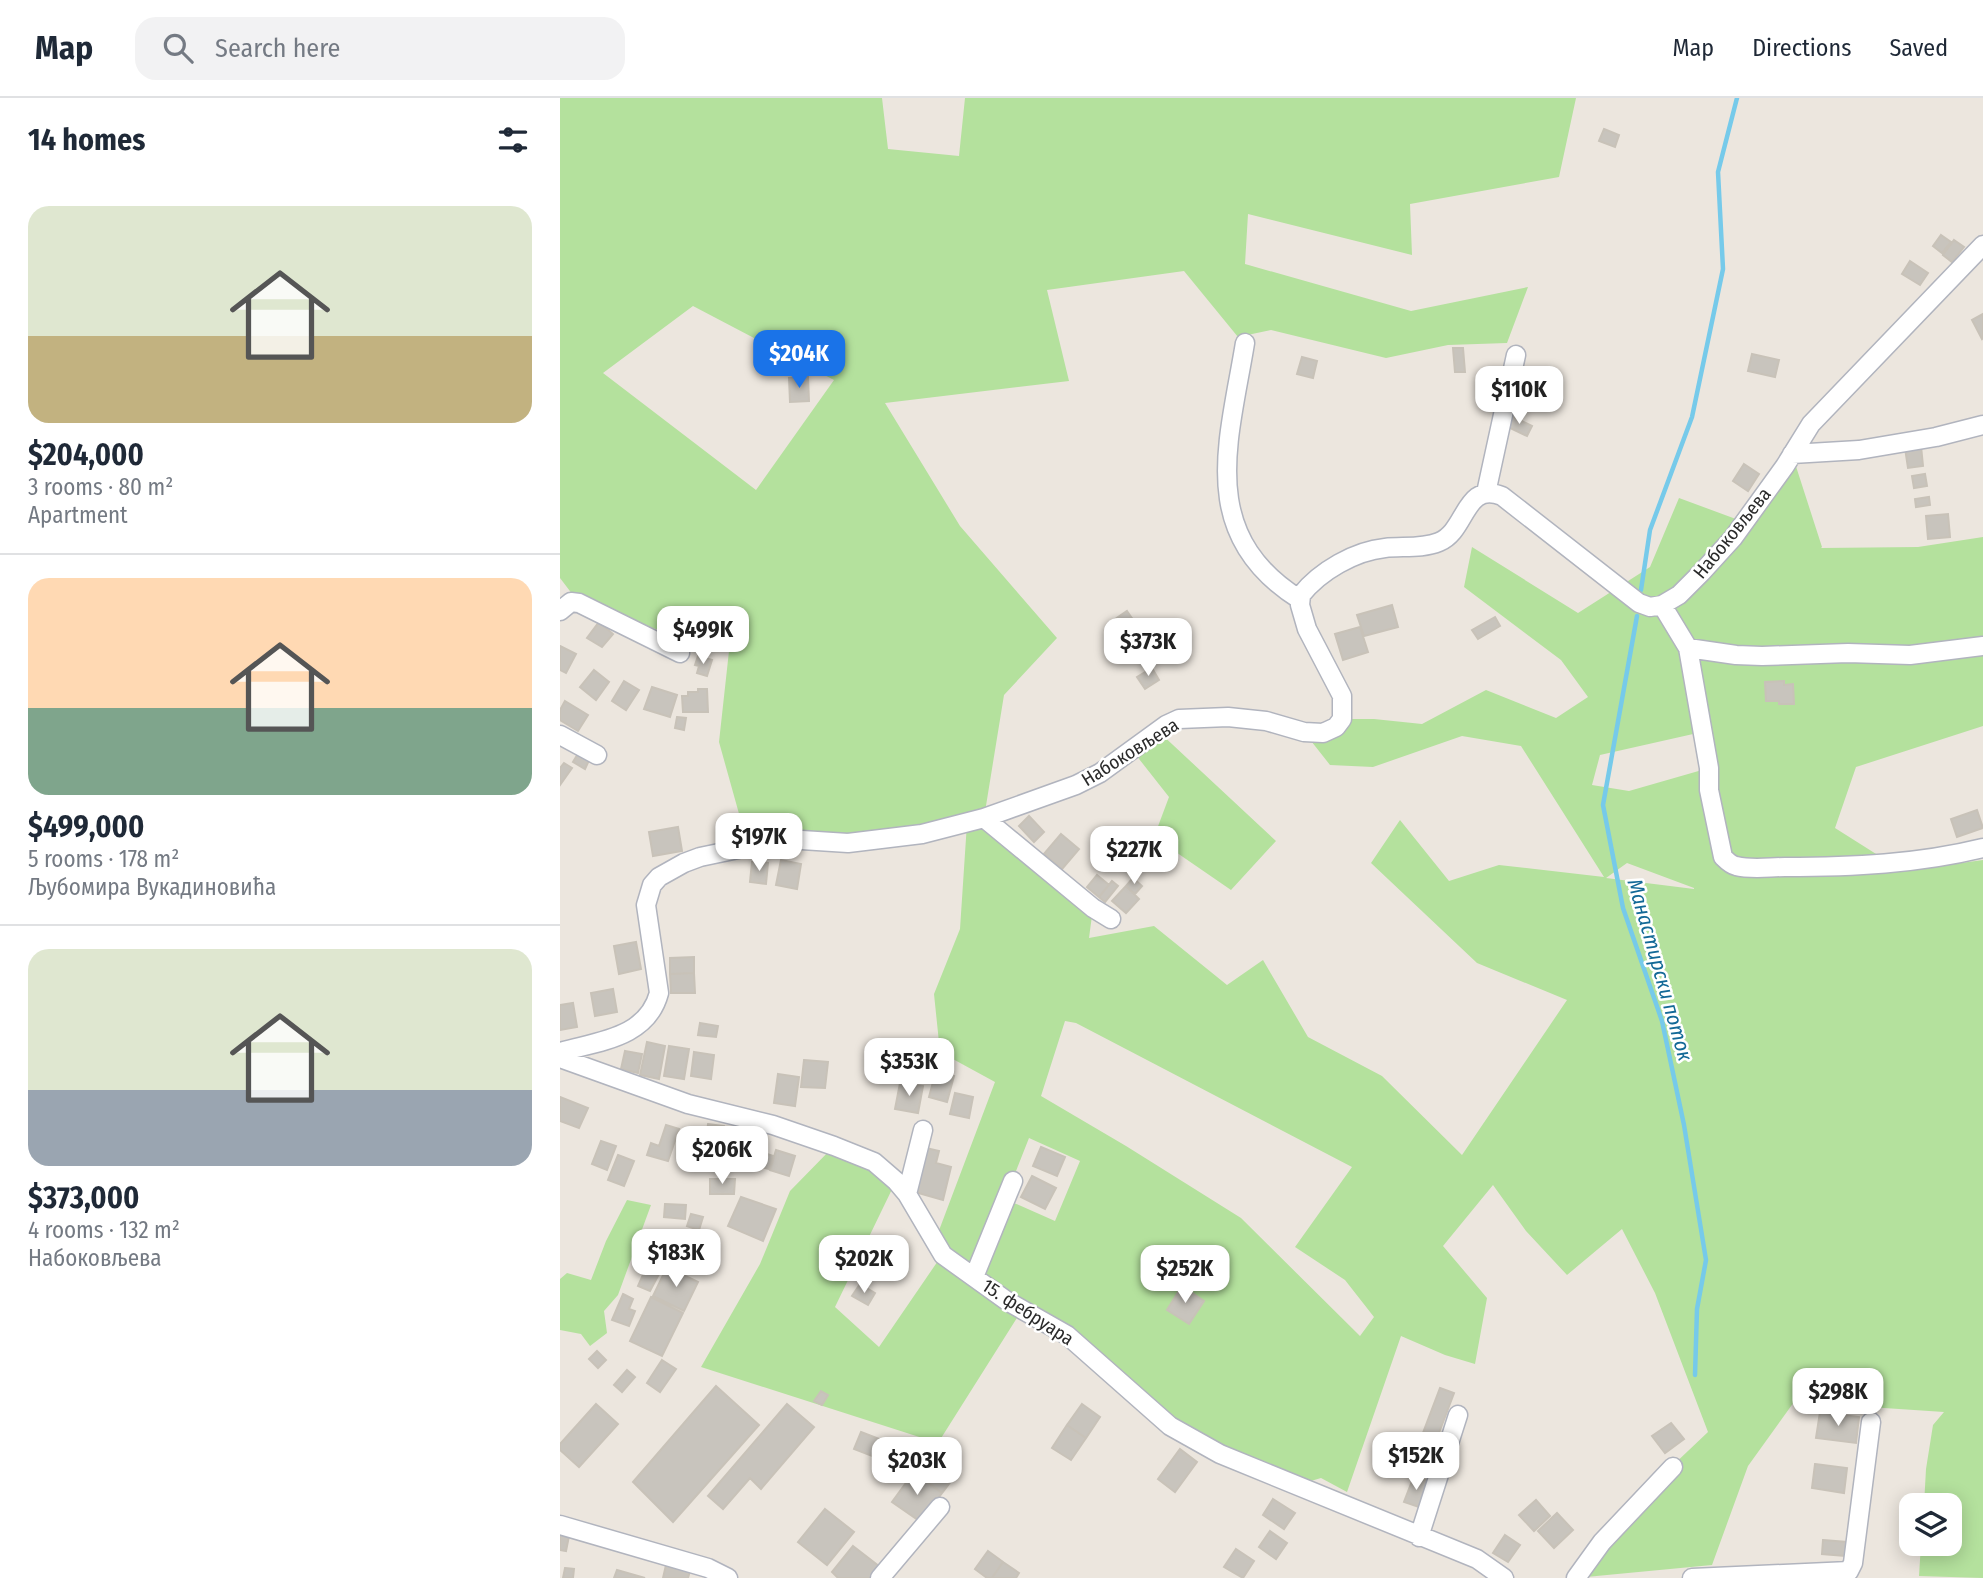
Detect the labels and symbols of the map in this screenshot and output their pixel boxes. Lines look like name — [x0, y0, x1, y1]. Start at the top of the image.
pin: $204K — [750, 330, 848, 390]
pin: $110K — [1470, 366, 1568, 426]
street label: Набоковљева — [1688, 483, 1776, 583]
pin: $499K — [654, 606, 752, 666]
pin: $373K — [1099, 618, 1197, 678]
street label: Набоковљева — [1077, 713, 1183, 791]
pin: $197K — [710, 814, 808, 873]
pin: $227K — [1085, 826, 1183, 886]
water label: Манастирски поток — [1621, 876, 1699, 1064]
pin: $353K — [860, 1038, 958, 1098]
pin: $206K — [673, 1126, 771, 1186]
pin: $183K — [627, 1230, 725, 1289]
pin: $202K — [815, 1236, 913, 1295]
pin: $252K — [1136, 1246, 1234, 1305]
street label: 15. фебруара — [978, 1274, 1078, 1350]
pin: $298K — [1789, 1368, 1887, 1428]
pin: $152K — [1367, 1432, 1465, 1492]
pin: $203K — [868, 1438, 966, 1497]

